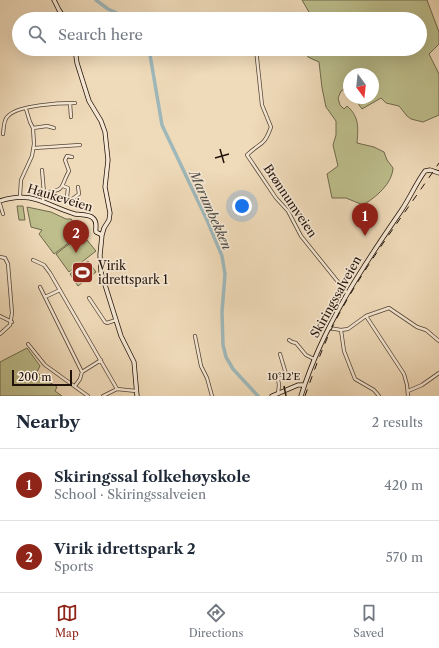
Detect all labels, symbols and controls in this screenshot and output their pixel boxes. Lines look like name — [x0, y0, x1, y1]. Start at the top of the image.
search box — [12, 12, 427, 56]
icon: search — [26, 23, 48, 45]
text: Search here — [58, 25, 143, 44]
north arrow — [343, 68, 379, 104]
street label: Brønnumveien — [260, 161, 321, 240]
water label: Marumbekken — [186, 166, 236, 252]
street label: Haukeveien — [26, 180, 95, 215]
your location — [232, 196, 252, 216]
pin: 1 — [352, 203, 378, 236]
pin: 2 — [63, 220, 89, 253]
street label: Skiringssalveien — [307, 253, 364, 340]
place label: Virik idrettspark 1 — [97, 258, 168, 287]
sports icon: Virik idrettspark 1 — [70, 260, 96, 286]
scale bar — [12, 368, 72, 387]
text: 200 m — [18, 370, 51, 384]
text: 10°12'E — [268, 370, 301, 383]
text: Nearby — [16, 412, 80, 432]
text: 2 results — [372, 414, 423, 430]
text: Skiringssal folkehøyskole — [54, 467, 250, 486]
text: 1 — [26, 477, 32, 493]
text: 420 m — [384, 477, 423, 493]
text: School · Skiringssalveien — [54, 486, 206, 502]
text: Virik idrettspark 2 — [54, 539, 196, 558]
text: 2 — [25, 549, 33, 565]
text: 570 m — [386, 549, 423, 565]
text: Sports — [54, 558, 93, 574]
tab: Map — [55, 602, 79, 640]
tab: Directions — [189, 602, 243, 640]
tab: Saved — [353, 602, 384, 640]

